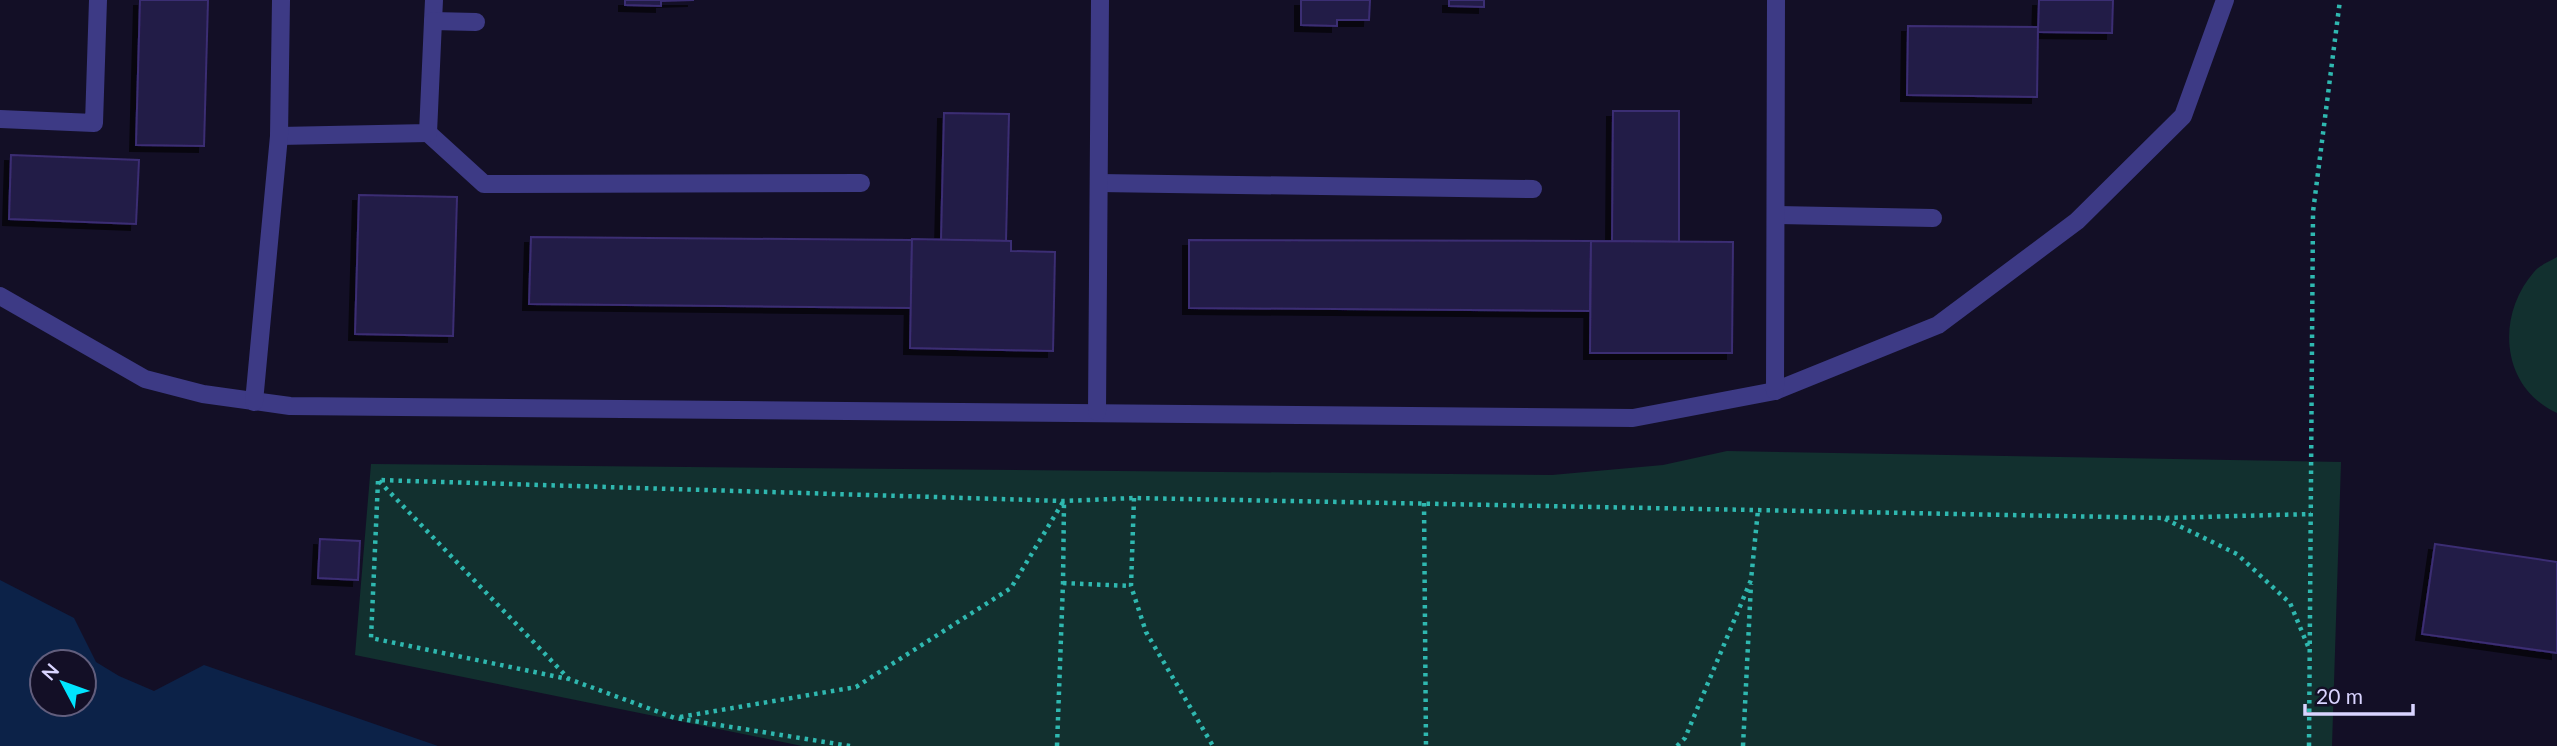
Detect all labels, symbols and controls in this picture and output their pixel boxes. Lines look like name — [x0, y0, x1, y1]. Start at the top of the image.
north arrow — [28, 648, 98, 718]
text: N — [36, 658, 63, 685]
scale bar — [2305, 672, 2414, 716]
text: 20 m — [2316, 683, 2363, 708]

